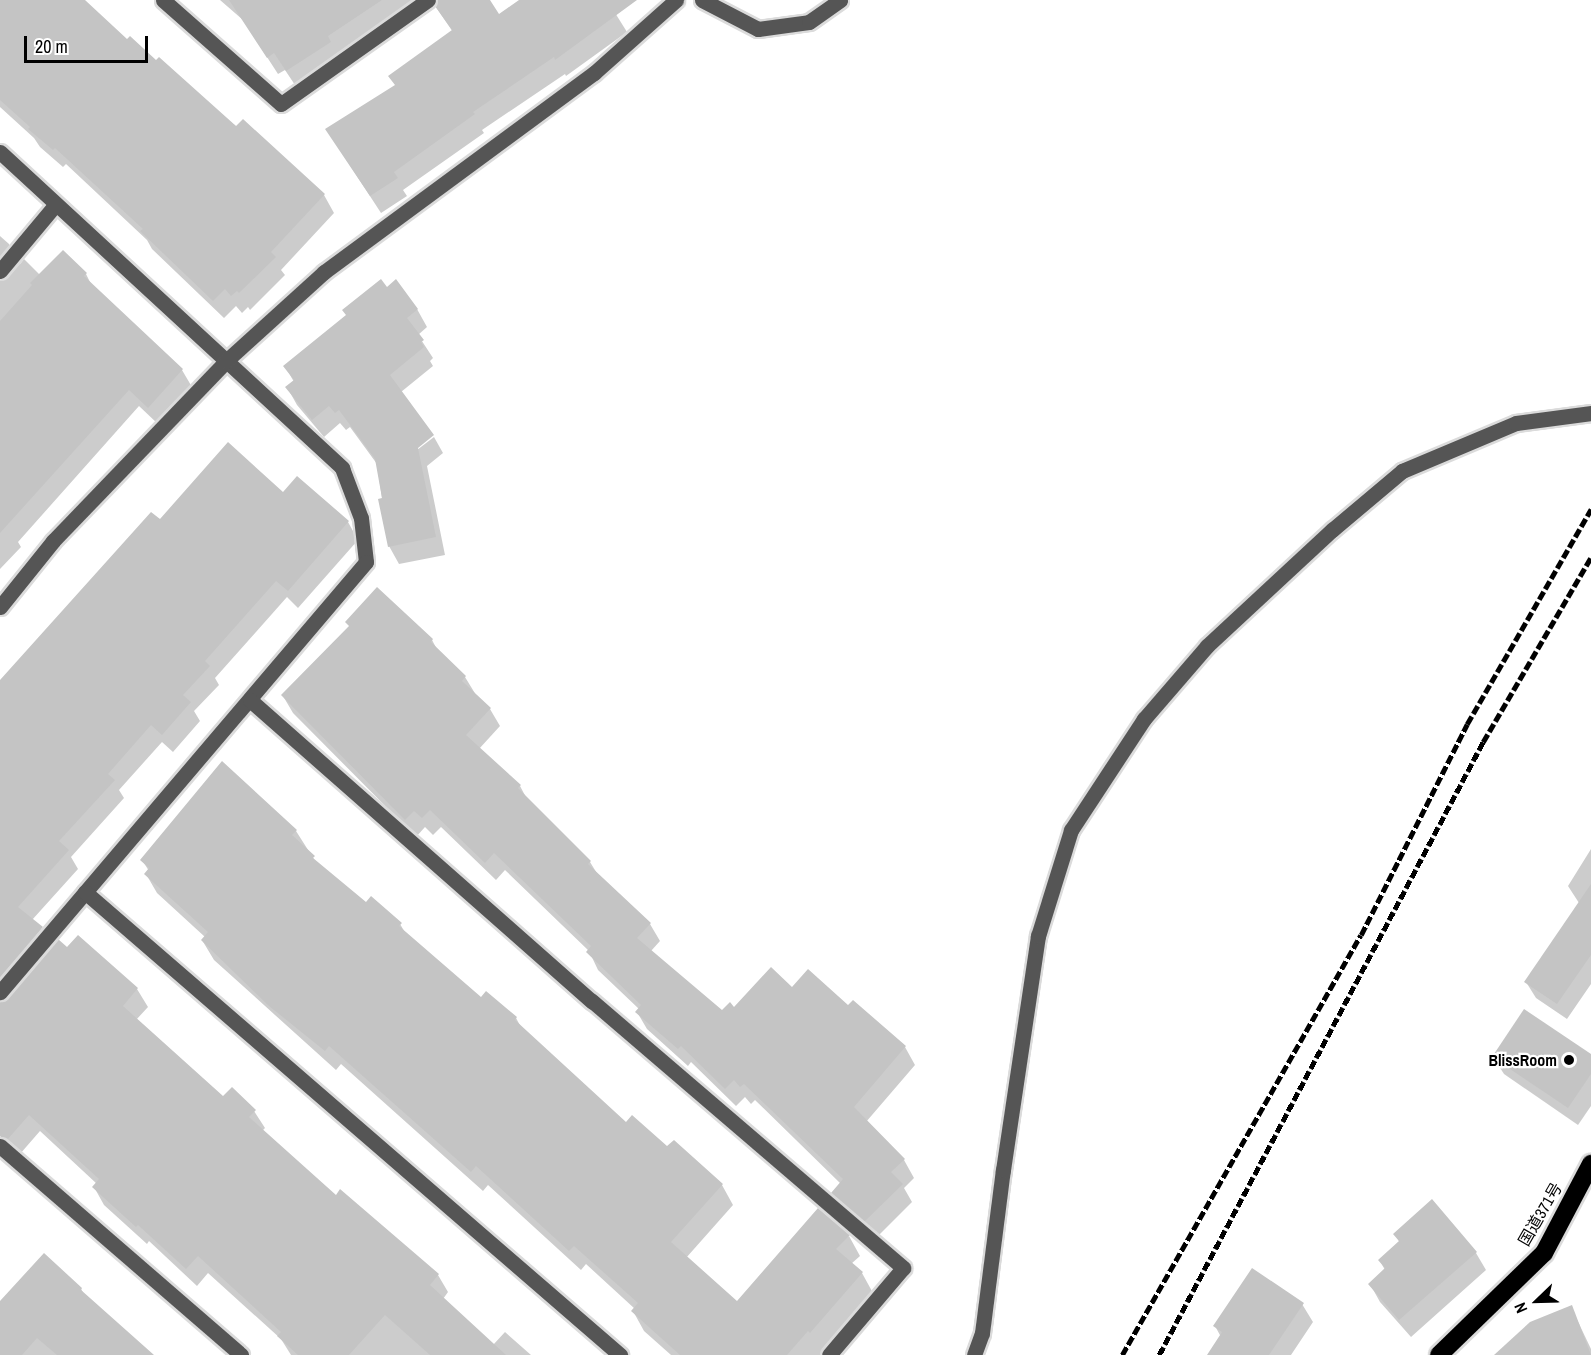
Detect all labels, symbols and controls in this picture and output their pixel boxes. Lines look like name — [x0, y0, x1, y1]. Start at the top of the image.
scale bar — [27, 24, 152, 62]
text: 20 m — [35, 34, 68, 59]
place label: BlissRoom — [1488, 1050, 1557, 1070]
marker: BlissRoom — [1562, 1053, 1576, 1067]
street label: 国道371号 — [1514, 1179, 1566, 1249]
north arrow — [1507, 1271, 1567, 1331]
text: N — [1508, 1299, 1532, 1317]

